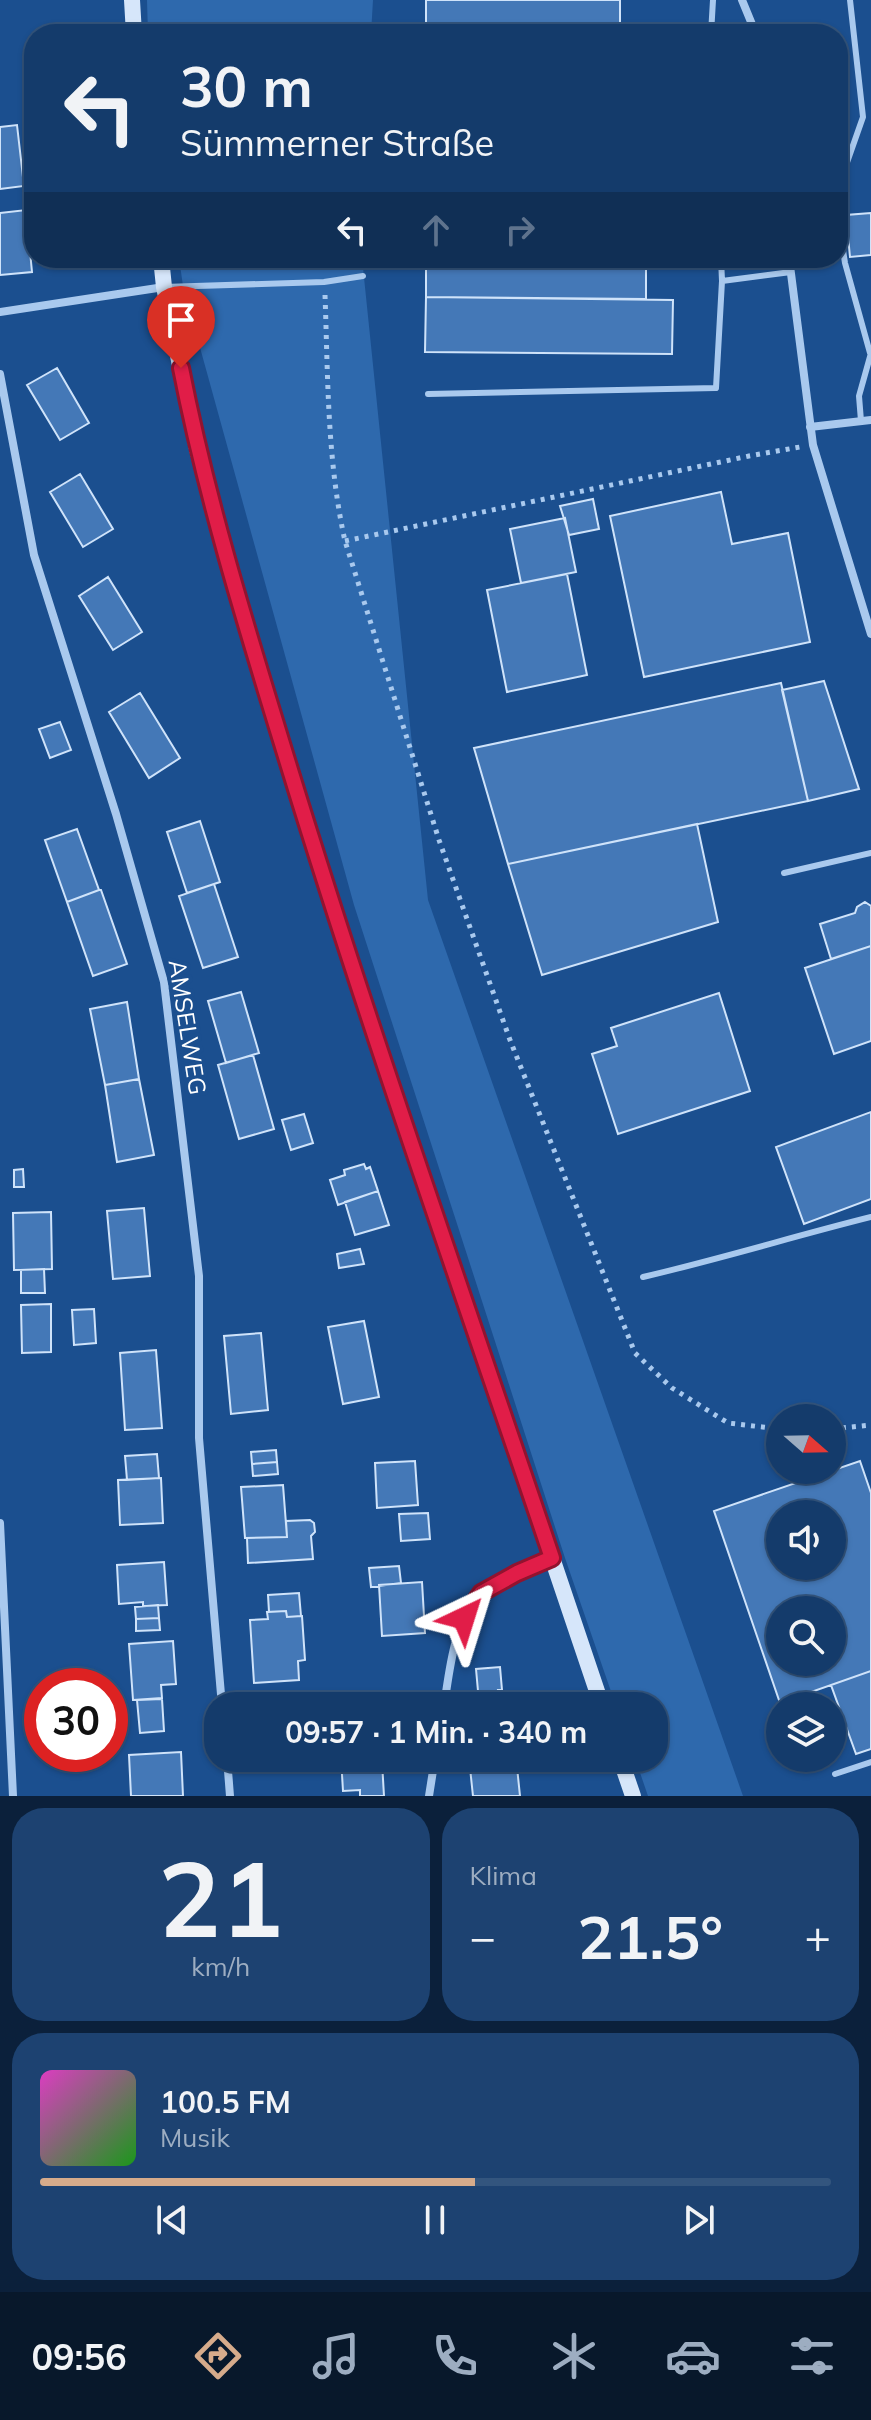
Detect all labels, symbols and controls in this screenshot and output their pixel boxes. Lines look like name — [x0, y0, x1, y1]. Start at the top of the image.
text: 30 m — [180, 51, 313, 121]
icon: left — [48, 56, 152, 160]
text: Sümmerner Straße — [180, 120, 494, 165]
icon: left — [330, 208, 374, 252]
icon: ahead — [414, 208, 458, 252]
icon: right — [498, 208, 542, 252]
pin — [147, 286, 215, 368]
icon: arrive — [159, 298, 203, 342]
street label: AMSELWEG — [163, 957, 213, 1097]
north arrow — [766, 1404, 846, 1484]
map controls — [766, 1404, 846, 1772]
button: sound — [766, 1500, 846, 1580]
position arrow — [422, 1576, 506, 1660]
button: search — [766, 1596, 846, 1676]
speed limit sign: 30 — [24, 1668, 128, 1772]
button: layers — [766, 1692, 846, 1772]
text: 09:57 · 1 Min. · 340 m — [285, 1713, 587, 1751]
text: 21 — [158, 1832, 283, 1963]
text: Klima — [470, 1859, 537, 1892]
text: 21.5° — [577, 1899, 723, 1974]
text: − — [470, 1909, 496, 1964]
text: + — [805, 1909, 831, 1964]
text: km/h — [191, 1950, 250, 1983]
text: 100.5 FM — [160, 2083, 291, 2121]
text: Musik — [160, 2121, 230, 2154]
icon: previous — [150, 2198, 194, 2242]
icon: pause — [413, 2198, 457, 2242]
icon: next — [677, 2198, 721, 2242]
icon: directions — [190, 2328, 246, 2384]
icon: music — [308, 2328, 364, 2384]
icon: phone — [427, 2328, 483, 2384]
icon: climate — [546, 2328, 602, 2384]
icon: car — [665, 2328, 721, 2384]
icon: filters — [784, 2328, 840, 2384]
text: 09:56 — [31, 2334, 127, 2379]

